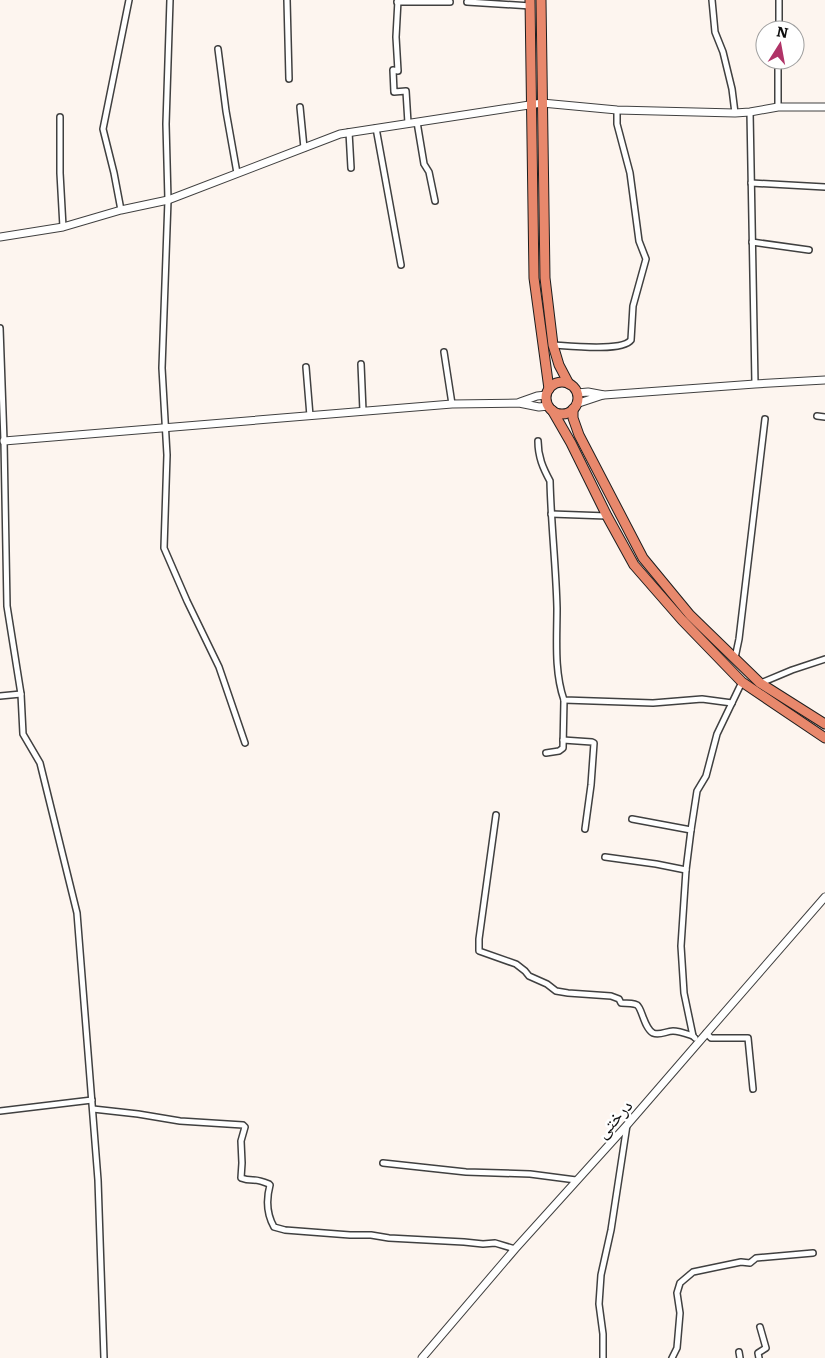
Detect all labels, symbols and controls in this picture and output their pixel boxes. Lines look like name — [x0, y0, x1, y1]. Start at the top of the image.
north arrow — [755, 20, 805, 70]
text: N — [775, 20, 791, 42]
street label: درختی — [588, 1092, 638, 1144]

